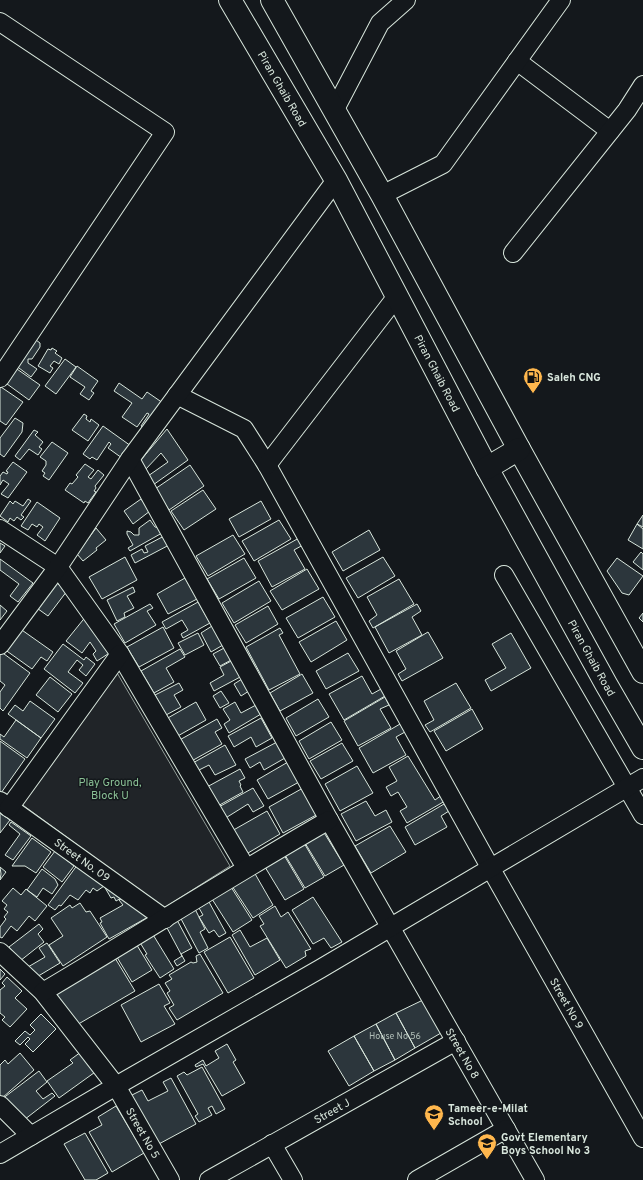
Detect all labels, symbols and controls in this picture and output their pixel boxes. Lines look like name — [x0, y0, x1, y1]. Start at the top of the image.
street label: Piran Ghaib Road — [254, 49, 309, 130]
street label: Piran Ghaib Road — [410, 333, 462, 415]
fuel station icon: Saleh CNG — [522, 366, 544, 394]
place label: Saleh CNG — [547, 371, 601, 385]
street label: Piran Ghaib Road — [564, 618, 618, 699]
park label: Play Ground, Block U — [79, 776, 142, 803]
street label: Street No. 09 — [51, 836, 112, 885]
street label: Street No 9 — [546, 976, 586, 1032]
street label: Street No 8 — [442, 1026, 482, 1082]
house number: House No 56 — [369, 1031, 421, 1042]
street label: Street J — [312, 1096, 353, 1127]
place label: Tameer-e-Milat School — [448, 1102, 528, 1129]
school or university icon: Tameer-e-Milat School — [423, 1103, 445, 1131]
street label: Street No 5 — [122, 1106, 162, 1162]
place label: Govt Elementary Boys School No 3 — [501, 1131, 590, 1158]
school or university icon: Govt Elementary Boys School No 3 — [476, 1132, 498, 1160]

